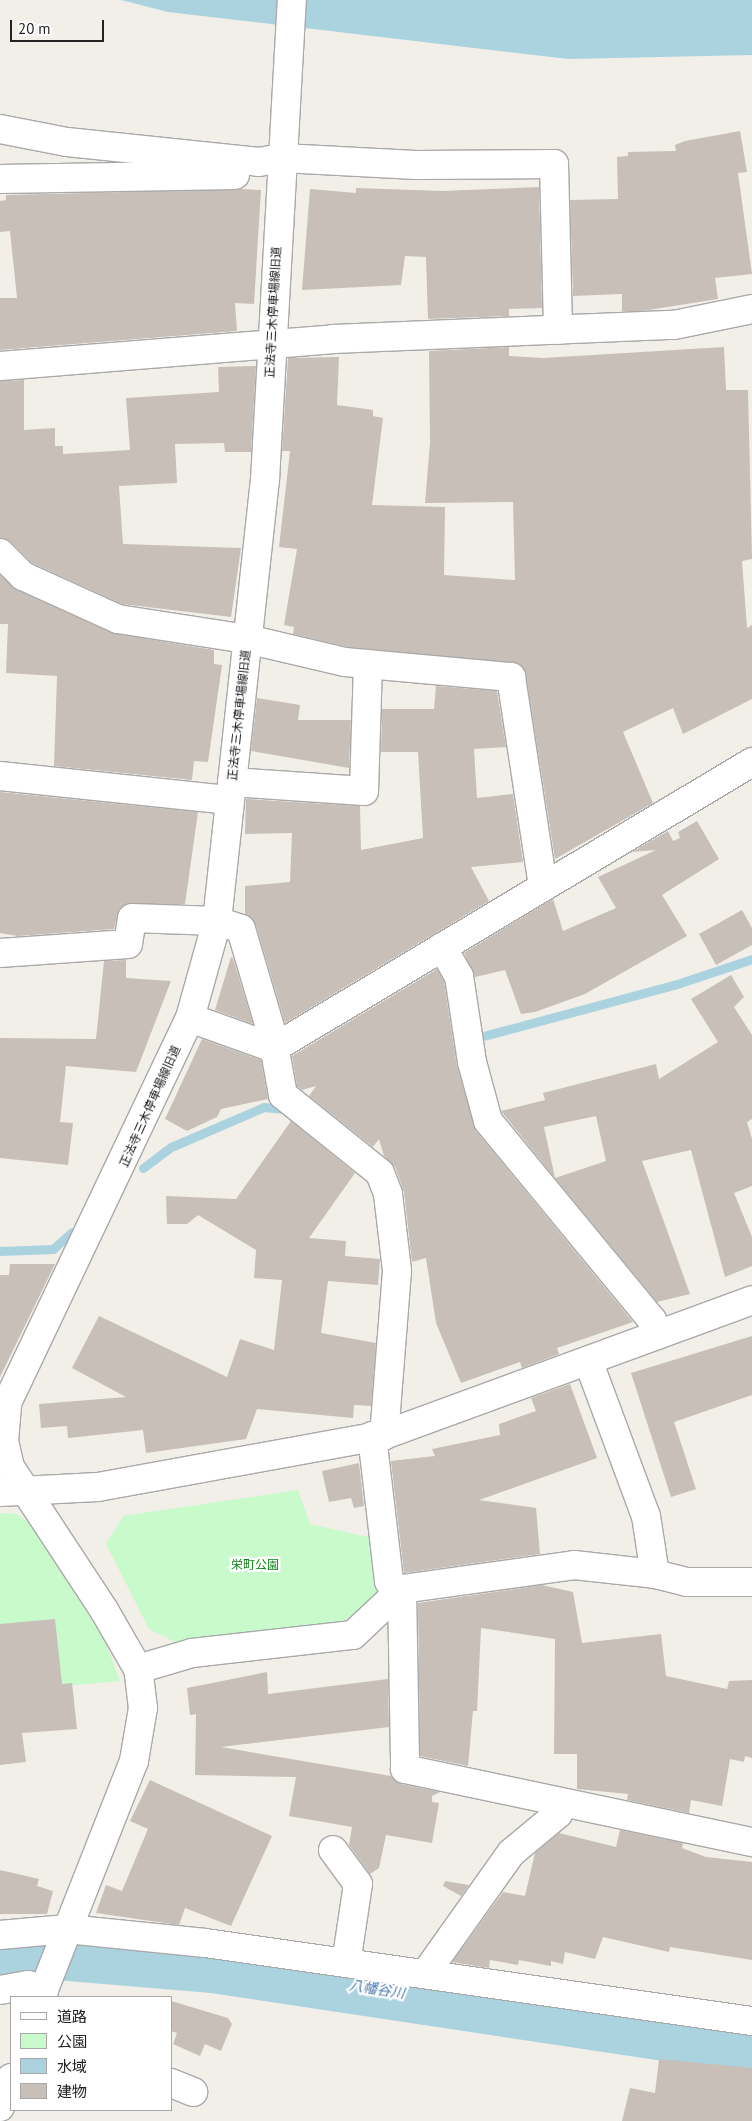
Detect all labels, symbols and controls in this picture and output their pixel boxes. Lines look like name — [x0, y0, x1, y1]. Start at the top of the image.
scale bar — [12, 10, 106, 42]
text: 20 m — [18, 19, 51, 38]
street label: 正法寺三木停車場線旧道 — [262, 246, 284, 378]
street label: 正法寺三木停車場線旧道 — [225, 649, 253, 781]
street label: 正法寺三木停車場線旧道 — [117, 1043, 183, 1169]
park label: 栄町公園 — [231, 1558, 279, 1572]
water label: 八幡谷川 — [348, 1976, 406, 2002]
legend — [10, 1996, 172, 2111]
text: 道路 — [57, 2007, 87, 2026]
text: 公園 — [57, 2032, 87, 2051]
text: 水域 — [57, 2057, 87, 2076]
text: 建物 — [57, 2082, 87, 2101]

